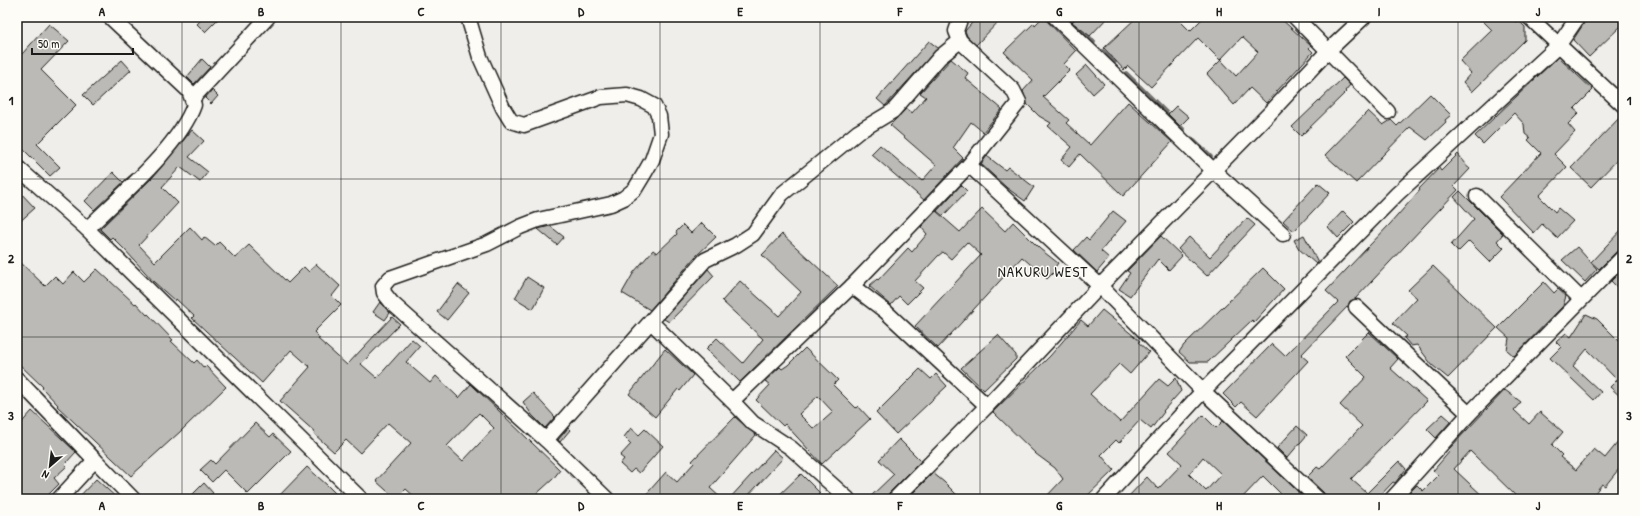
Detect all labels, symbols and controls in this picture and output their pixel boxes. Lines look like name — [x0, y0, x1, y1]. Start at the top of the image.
text: A — [99, 2, 106, 20]
text: B — [258, 2, 265, 20]
text: C — [417, 2, 425, 20]
text: D — [578, 2, 585, 20]
text: E — [737, 2, 743, 20]
text: F — [897, 2, 904, 20]
text: G — [1056, 2, 1063, 20]
text: H — [1216, 2, 1222, 20]
text: I — [1377, 2, 1381, 20]
text: J — [1536, 2, 1541, 20]
scale bar — [32, 30, 133, 56]
text: 50 m — [38, 35, 59, 52]
text: 1 — [9, 91, 14, 109]
text: 1 — [1627, 91, 1632, 109]
text: 2 — [8, 249, 15, 267]
text: 2 — [1626, 249, 1633, 267]
district label: NAKURU WEST — [998, 261, 1088, 282]
text: 3 — [8, 406, 14, 424]
text: 3 — [1626, 406, 1632, 424]
north arrow — [30, 446, 70, 486]
text: N — [39, 467, 51, 482]
text: A — [99, 496, 106, 514]
text: B — [258, 496, 265, 514]
text: C — [417, 496, 425, 514]
text: D — [578, 496, 585, 514]
text: E — [737, 496, 743, 514]
text: F — [897, 496, 904, 514]
text: G — [1056, 496, 1063, 514]
text: H — [1216, 496, 1222, 514]
text: I — [1377, 496, 1381, 514]
text: J — [1536, 496, 1541, 514]

